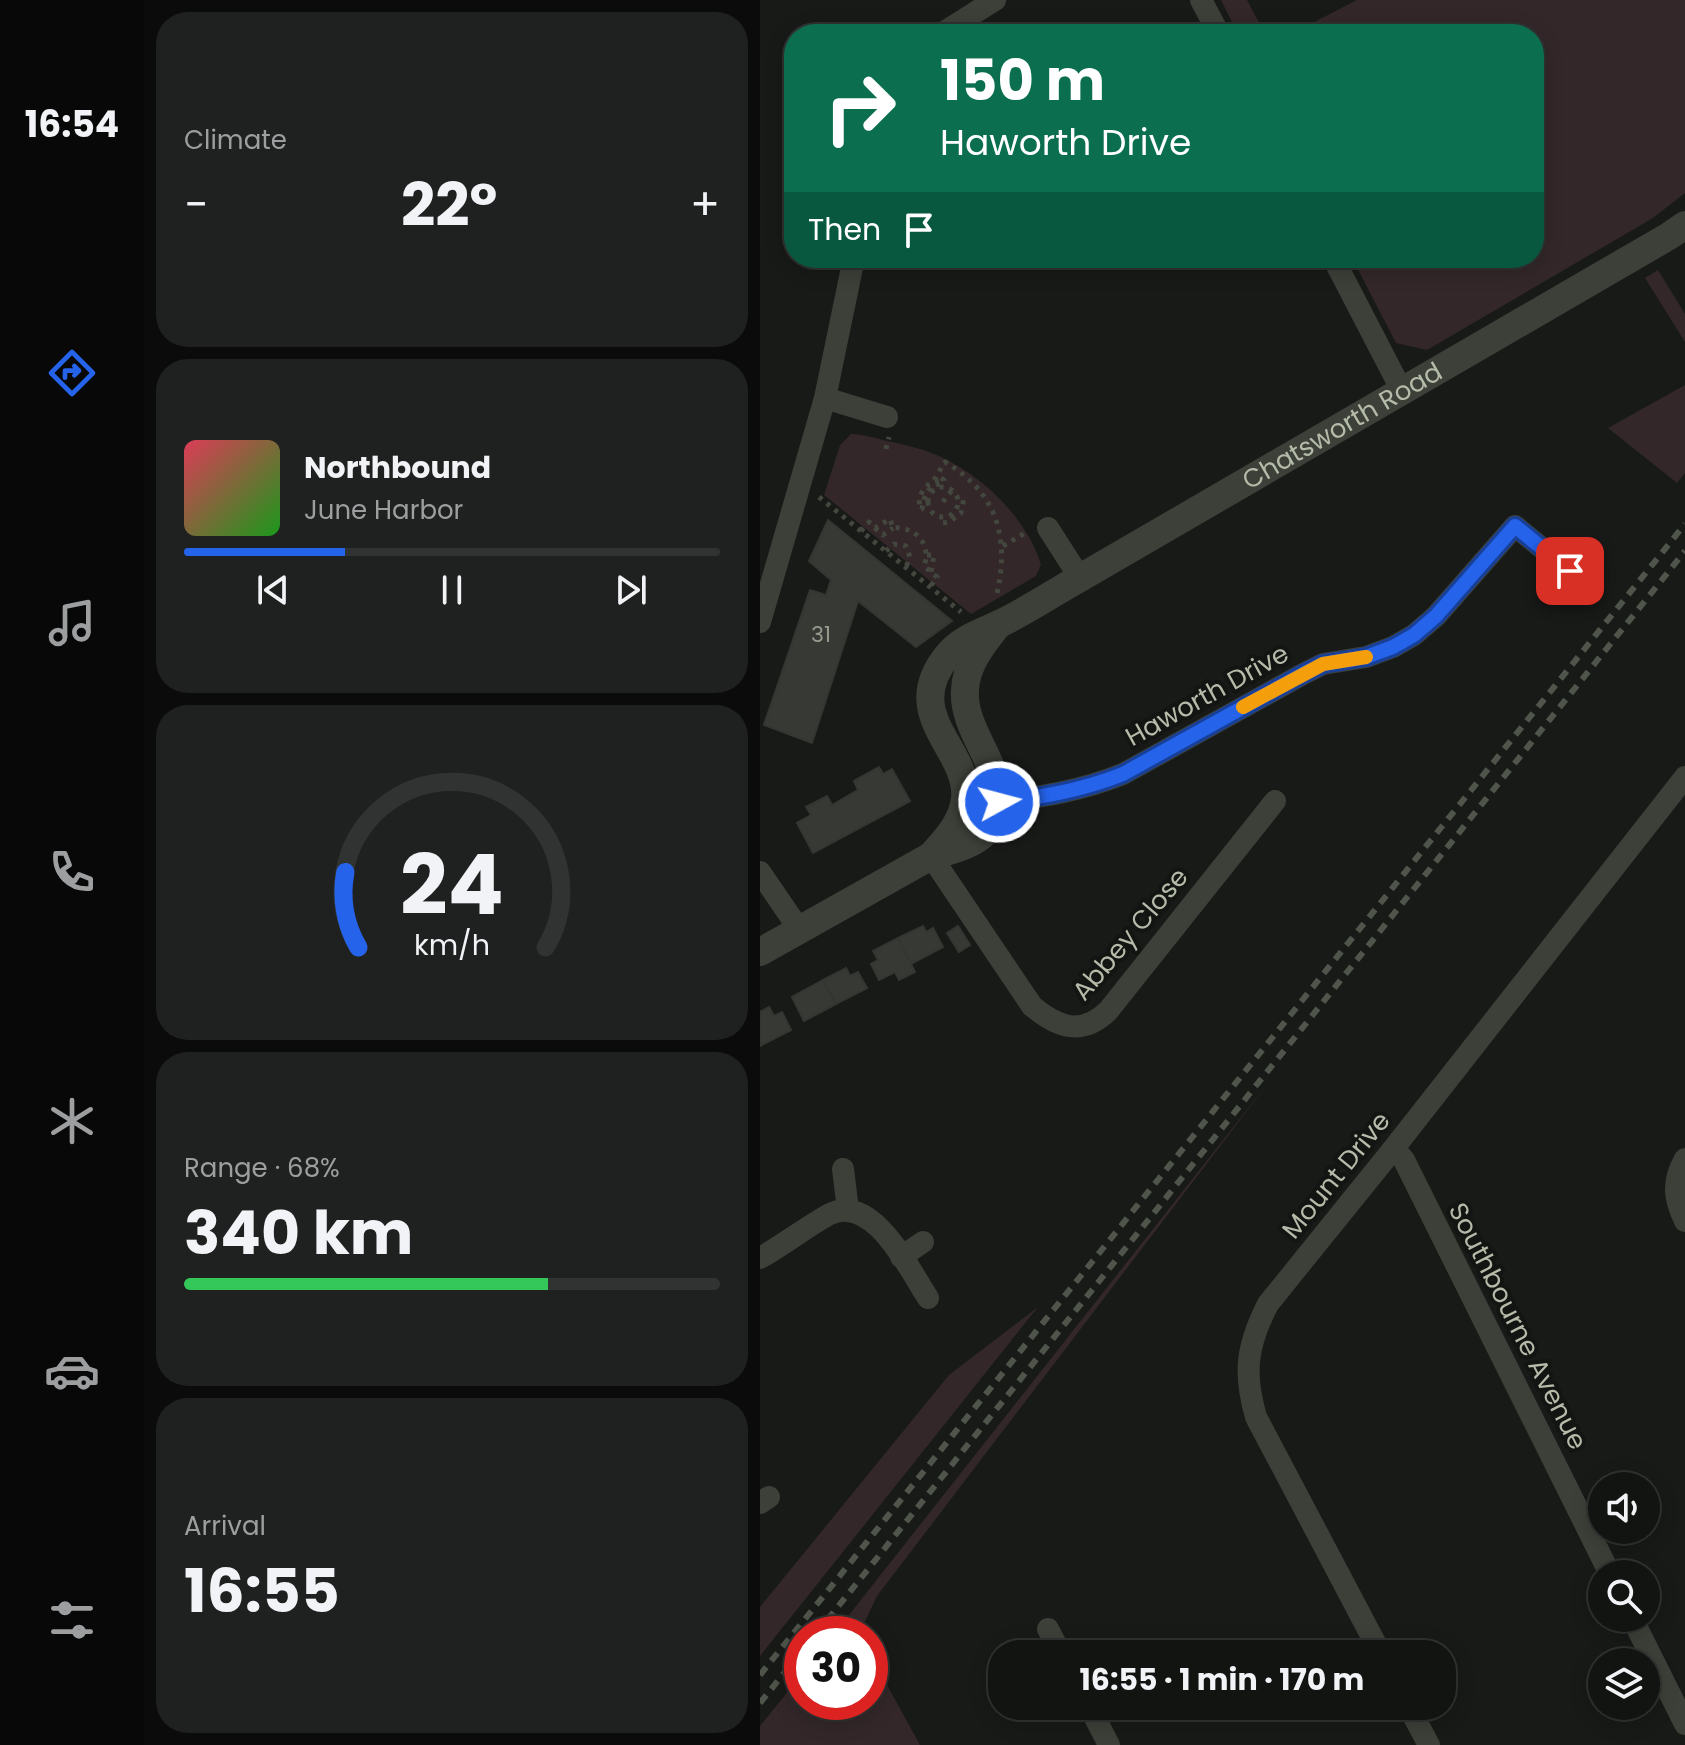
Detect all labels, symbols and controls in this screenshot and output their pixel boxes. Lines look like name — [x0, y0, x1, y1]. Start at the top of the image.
text: 150 m — [940, 41, 1105, 120]
icon: right — [808, 56, 912, 160]
text: 16:54 — [25, 99, 119, 150]
text: Haworth Drive — [940, 117, 1191, 168]
text: Climate — [184, 122, 287, 158]
text: 22° — [401, 163, 497, 247]
text: − — [184, 174, 208, 235]
text: + — [690, 174, 720, 235]
text: Then — [808, 208, 881, 251]
icon: arrive — [897, 208, 941, 252]
icon: directions — [44, 345, 100, 401]
street label: Chatsworth Road — [1236, 354, 1449, 498]
text: Northbound — [304, 446, 491, 489]
text: June Harbor — [304, 492, 463, 528]
pin — [1536, 537, 1604, 605]
icon: arrive — [1548, 549, 1592, 593]
icon: previous — [251, 568, 295, 612]
icon: pause — [430, 568, 474, 612]
icon: next — [609, 568, 653, 612]
icon: music — [44, 595, 100, 651]
house number: 31 — [811, 619, 831, 650]
street label: Haworth Drive — [1119, 635, 1295, 755]
position arrow — [957, 760, 1041, 844]
text: 24 — [400, 827, 504, 943]
icon: phone — [44, 844, 100, 900]
street label: Abbey Close — [1064, 860, 1196, 1008]
text: km/h — [414, 926, 490, 966]
icon: climate — [44, 1093, 100, 1149]
street label: Mount Drive — [1274, 1104, 1398, 1246]
text: Range · 68% — [184, 1150, 340, 1186]
text: 340 km — [184, 1191, 413, 1275]
street label: Southbourne Avenue — [1440, 1196, 1596, 1456]
icon: car — [44, 1343, 100, 1399]
map controls — [1588, 1472, 1660, 1720]
button: sound — [1588, 1472, 1660, 1544]
text: Arrival — [184, 1508, 266, 1544]
text: 16:55 — [184, 1549, 340, 1633]
button: search — [1588, 1560, 1660, 1632]
icon: filters — [44, 1592, 100, 1648]
speed limit sign: 30 — [784, 1616, 888, 1720]
button: layers — [1588, 1648, 1660, 1720]
text: 16:55 · 1 min · 170 m — [1080, 1658, 1364, 1701]

